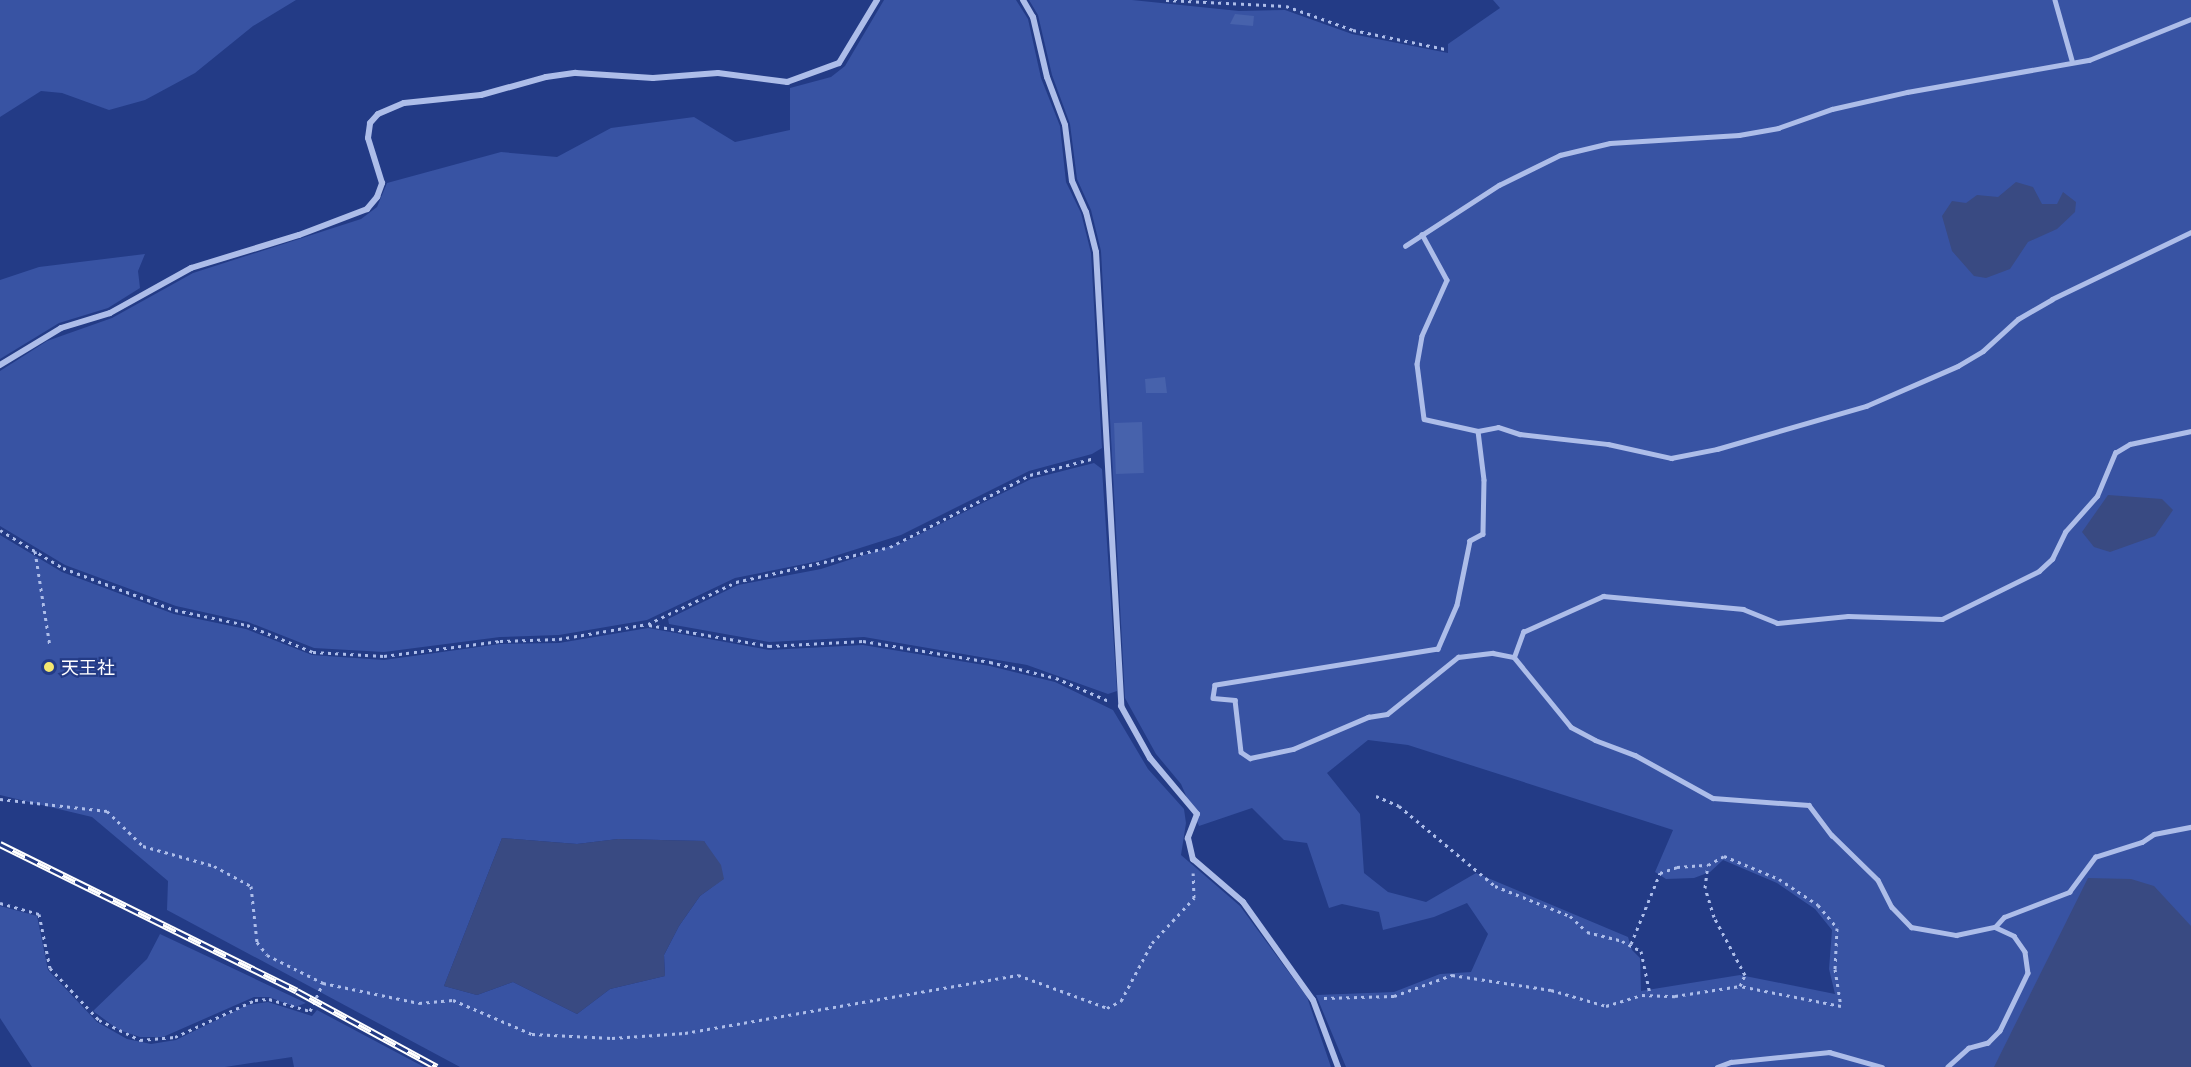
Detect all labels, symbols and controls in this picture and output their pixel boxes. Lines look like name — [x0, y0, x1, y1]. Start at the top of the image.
place label: 天王社 — [61, 656, 115, 678]
marker: 天王社 — [42, 660, 56, 674]

